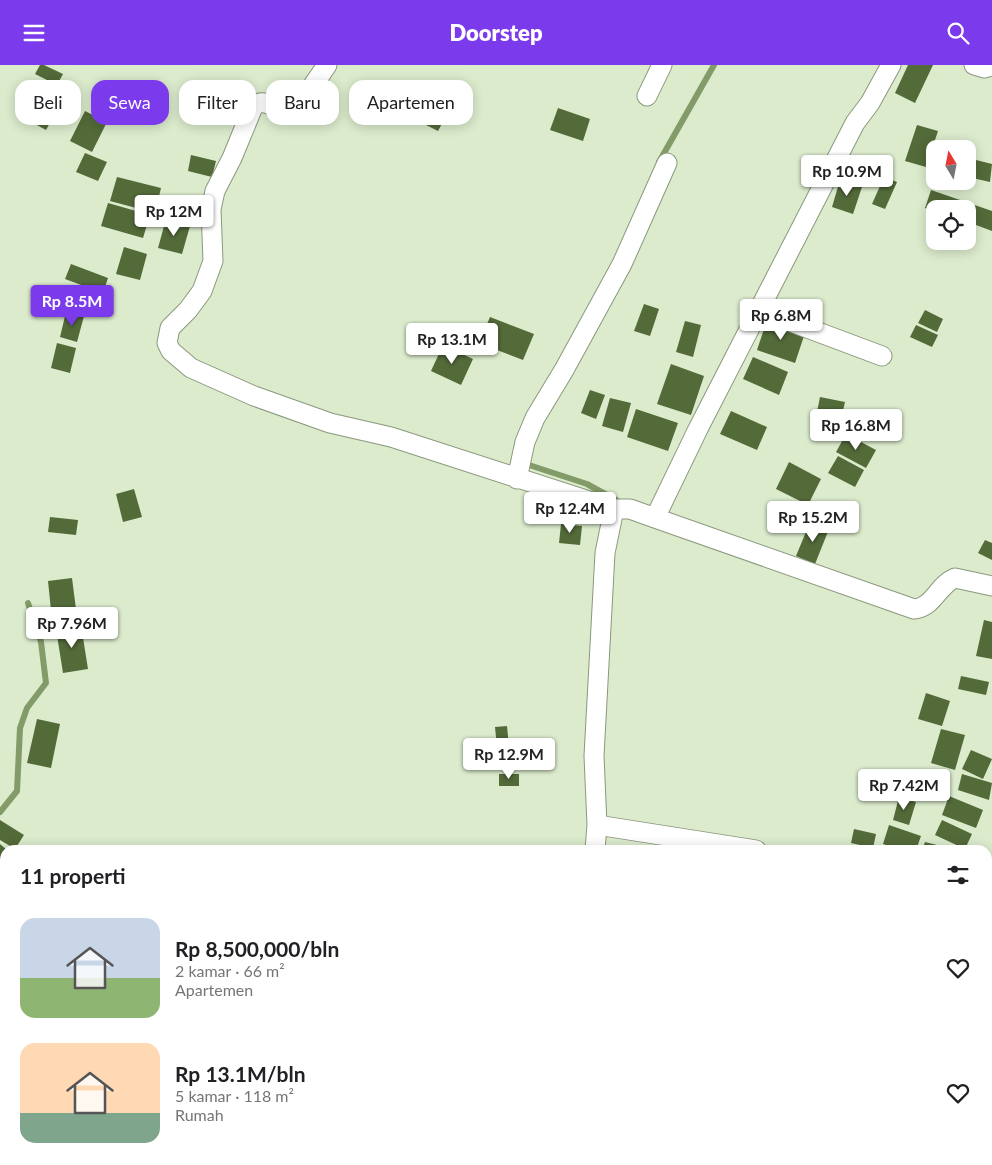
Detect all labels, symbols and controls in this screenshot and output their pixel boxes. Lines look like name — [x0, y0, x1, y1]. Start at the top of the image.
icon: menu — [20, 19, 48, 47]
text: Doorstep — [449, 19, 543, 46]
icon: search — [944, 19, 972, 47]
chip: Beli — [15, 80, 81, 125]
chip: Sewa — [91, 80, 169, 125]
chip: Filter — [179, 80, 256, 125]
chip: Baru — [266, 80, 339, 125]
chip: Apartemen — [349, 80, 473, 125]
north arrow — [926, 140, 976, 190]
map controls — [926, 140, 976, 250]
pin: Rp 10.9M — [795, 155, 899, 197]
text: Rp 10.9M — [812, 161, 882, 180]
pin: Rp 12M — [133, 195, 215, 237]
button: locate — [926, 200, 976, 250]
text: Rp 12M — [146, 201, 202, 220]
pin: Rp 8.5M — [26, 285, 118, 327]
text: Rp 8.5M — [42, 291, 102, 310]
pin: Rp 6.8M — [735, 299, 827, 341]
text: Rp 6.8M — [751, 305, 811, 324]
pin: Rp 13.1M — [400, 323, 504, 365]
text: Rp 13.1M — [417, 329, 487, 348]
pin: Rp 16.8M — [804, 409, 908, 451]
text: Rp 16.8M — [821, 415, 891, 434]
pin: Rp 12.4M — [518, 491, 622, 534]
text: Rp 12.4M — [535, 498, 605, 517]
pin: Rp 15.2M — [761, 501, 865, 543]
text: Rp 15.2M — [778, 507, 848, 526]
pin: Rp 7.96M — [20, 607, 124, 649]
text: Rp 7.96M — [37, 613, 107, 632]
pin: Rp 12.9M — [457, 737, 561, 780]
text: Rp 12.9M — [474, 744, 544, 763]
pin: Rp 7.42M — [852, 769, 956, 811]
text: Rp 7.42M — [869, 775, 939, 794]
icon: filters — [944, 861, 972, 889]
text: 11 properti — [20, 863, 125, 888]
text: Rp 8,500,000/bln — [175, 936, 339, 961]
icon: home — [60, 938, 120, 998]
icon: heart — [944, 954, 972, 982]
text: 2 kamar · 66 m² — [175, 961, 285, 980]
text: Apartemen — [175, 980, 253, 999]
text: Rp 13.1M/bln — [175, 1061, 306, 1086]
icon: home — [60, 1063, 120, 1123]
icon: heart — [944, 1079, 972, 1107]
text: 5 kamar · 118 m² — [175, 1086, 294, 1105]
text: Rumah — [175, 1105, 224, 1124]

